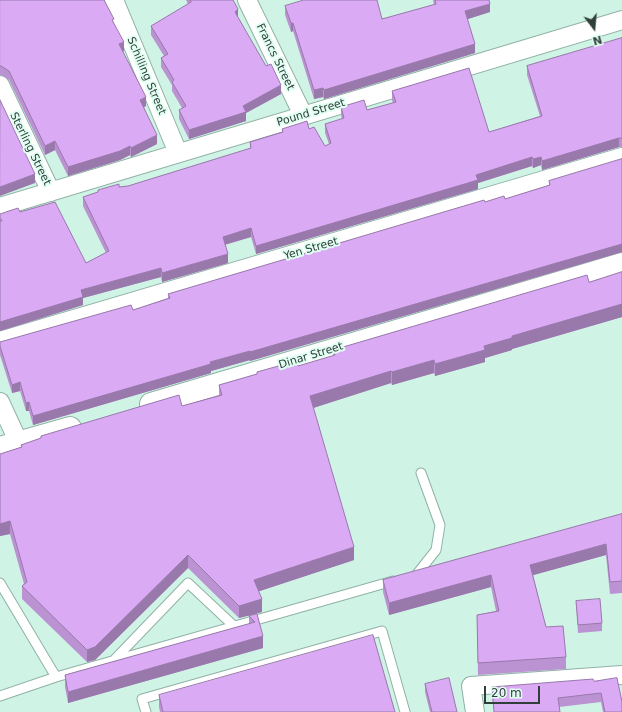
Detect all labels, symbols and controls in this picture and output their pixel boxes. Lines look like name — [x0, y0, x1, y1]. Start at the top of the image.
north arrow — [574, 8, 614, 48]
street label: Francs Street — [253, 22, 297, 92]
text: N — [591, 32, 604, 48]
street label: Schilling Street — [124, 35, 168, 117]
street label: Pound Street — [275, 96, 347, 130]
street label: Sterling Street — [7, 110, 53, 188]
street label: Yen Street — [282, 235, 340, 263]
street label: Dinar Street — [277, 340, 345, 372]
scale bar — [486, 678, 542, 704]
text: 20 m — [491, 686, 522, 700]

